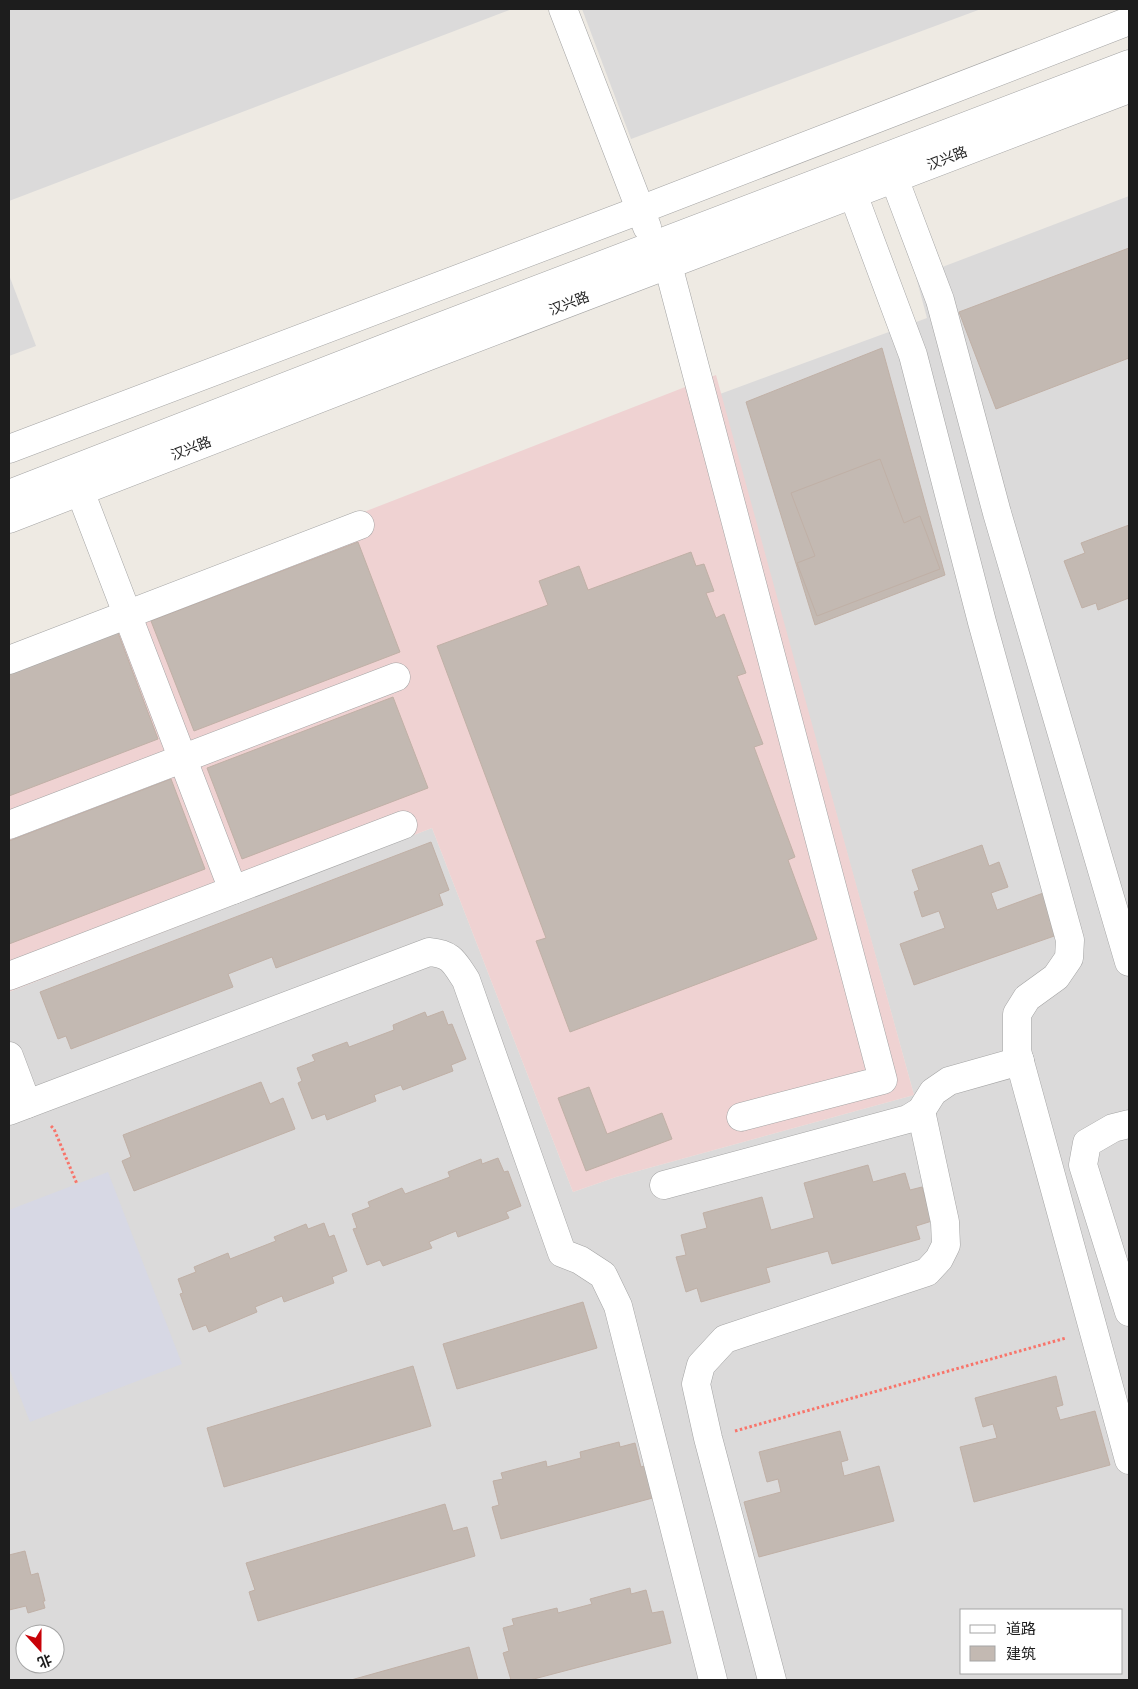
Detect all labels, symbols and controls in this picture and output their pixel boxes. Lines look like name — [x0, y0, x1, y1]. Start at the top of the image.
street label: 汉兴路 — [924, 142, 970, 174]
street label: 汉兴路 — [546, 287, 592, 319]
street label: 汉兴路 — [168, 432, 214, 464]
legend — [960, 1609, 1123, 1674]
text: 道路 — [1006, 1619, 1036, 1638]
north arrow — [15, 1624, 65, 1674]
text: 建筑 — [1006, 1644, 1036, 1663]
text: 北 — [35, 1650, 54, 1672]

